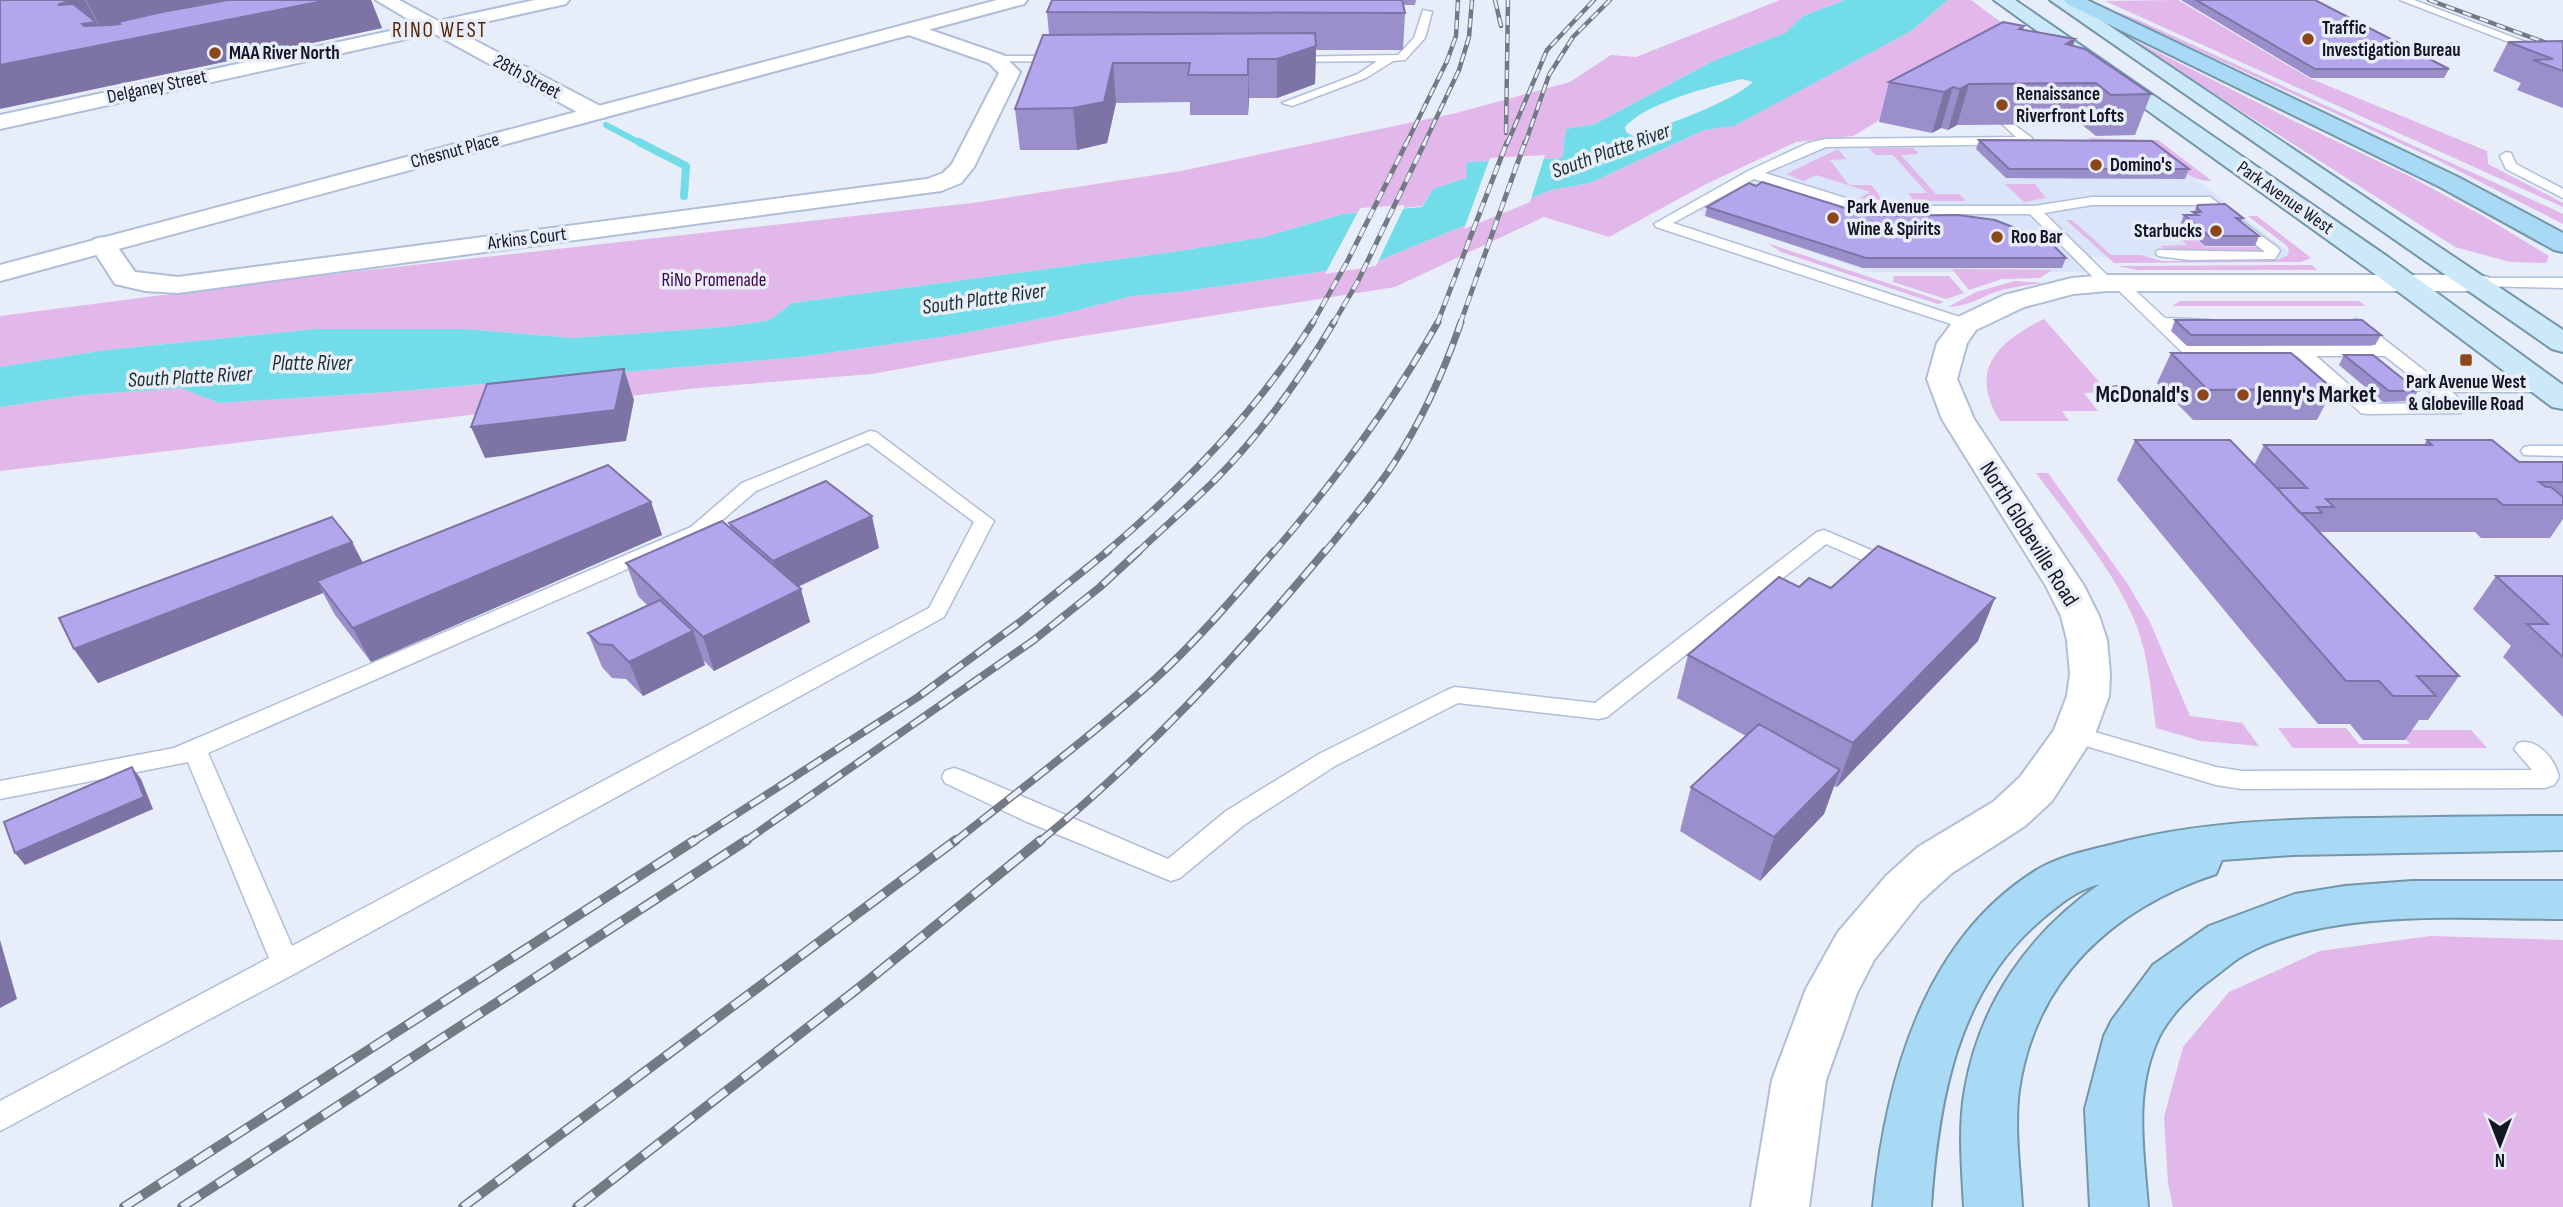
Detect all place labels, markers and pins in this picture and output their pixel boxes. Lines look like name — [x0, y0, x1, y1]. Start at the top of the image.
place label: Traffic Investigation Bureau — [2322, 17, 2461, 62]
marker: Traffic Investigation Bureau — [2300, 31, 2316, 47]
place label: MAA River North — [229, 42, 340, 65]
marker: MAA River North — [207, 45, 223, 61]
place label: Renaissance Riverfront Lofts — [2016, 83, 2124, 128]
marker: Renaissance Riverfront Lofts — [1994, 97, 2010, 113]
place label: Domino's — [2110, 154, 2172, 177]
marker: Domino's — [2088, 157, 2104, 173]
place label: Park Avenue Wine & Spirits — [1847, 196, 1941, 241]
marker: Park Avenue Wine & Spirits — [1825, 210, 1841, 226]
place label: Starbucks — [2134, 220, 2202, 243]
marker: Starbucks — [2208, 223, 2224, 239]
place label: Roo Bar — [2011, 226, 2063, 249]
marker: Roo Bar — [1989, 229, 2005, 245]
marker: Park Avenue West & Globeville Road — [2458, 352, 2474, 368]
place label: Park Avenue West & Globeville Road — [2406, 371, 2526, 416]
place label: McDonald's — [2096, 381, 2189, 409]
place label: Jenny's Market — [2256, 381, 2377, 409]
marker: McDonald's — [2195, 387, 2211, 403]
marker: Jenny's Market — [2235, 387, 2251, 403]

